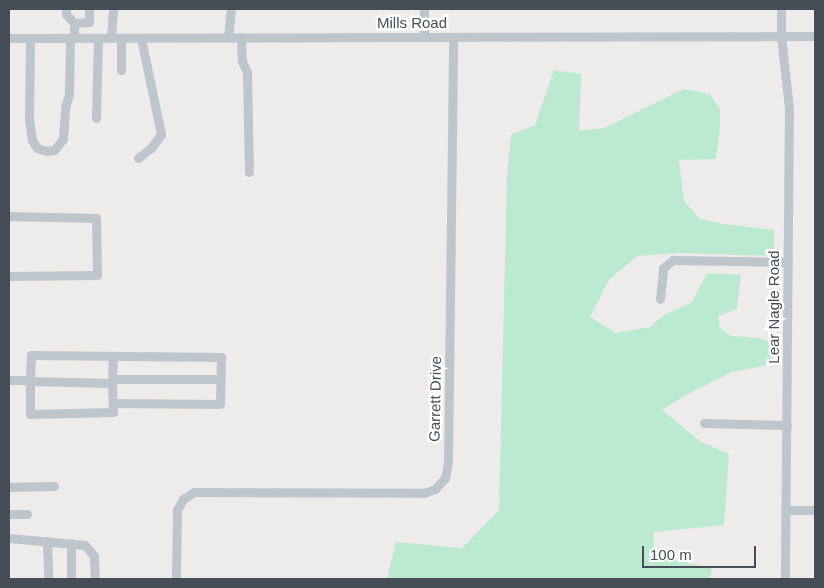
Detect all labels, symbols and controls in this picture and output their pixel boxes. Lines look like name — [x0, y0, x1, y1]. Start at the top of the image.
street label: Mills Road — [377, 14, 447, 32]
street label: Lear Nagle Road — [765, 250, 783, 364]
street label: Garrett Drive — [425, 356, 445, 442]
scale bar — [644, 536, 758, 568]
text: 100 m — [650, 546, 692, 563]

